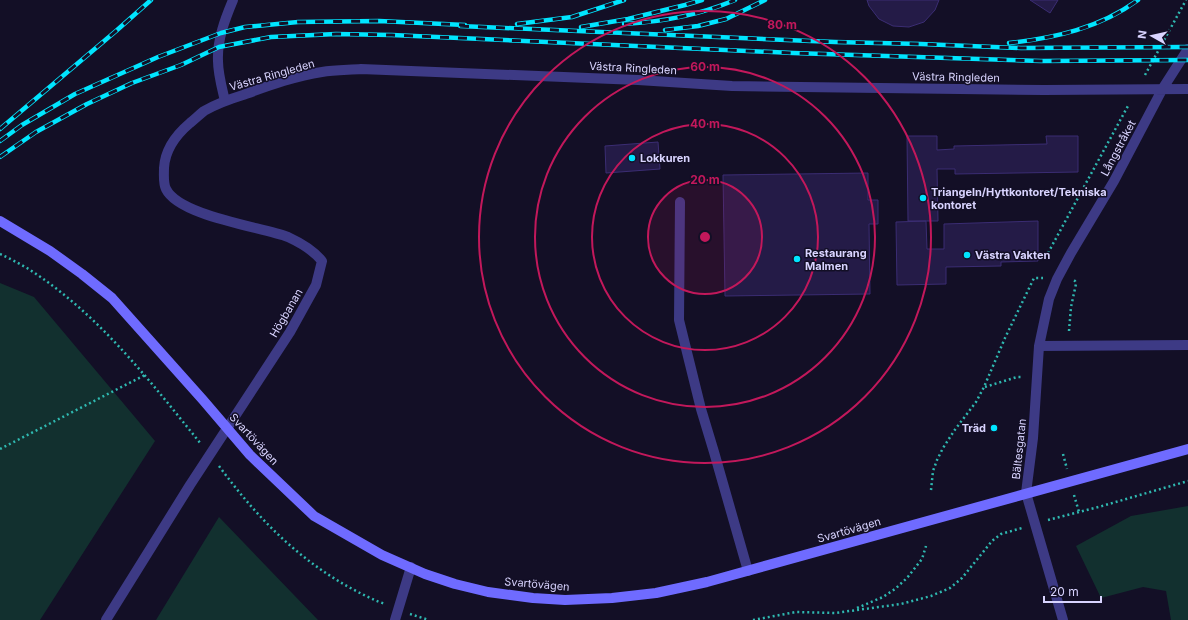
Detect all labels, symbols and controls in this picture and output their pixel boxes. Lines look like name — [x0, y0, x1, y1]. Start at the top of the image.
north arrow — [1132, 16, 1172, 56]
text: 80 m — [767, 17, 797, 32]
text: N — [1135, 29, 1150, 40]
street label: Västra Ringleden — [228, 56, 316, 94]
street label: Västra Ringleden — [589, 59, 677, 77]
text: 60 m — [690, 59, 720, 74]
street label: Västra Ringleden — [912, 69, 1000, 85]
text: 40 m — [690, 116, 720, 131]
street label: Långstråket — [1097, 117, 1139, 178]
place label: Lokkuren — [640, 151, 690, 165]
marker: Lokkuren — [627, 153, 637, 163]
text: 20 m — [690, 172, 720, 187]
place label: Triangeln/Hyttkontoret/Tekniska kontoret — [931, 185, 1107, 212]
marker: Triangeln/Hyttkontoret/Tekniska kontoret — [918, 193, 928, 203]
centre of rings — [698, 230, 712, 244]
place label: Restaurang Malmen — [805, 246, 867, 273]
place label: Västra Vakten — [975, 248, 1050, 262]
marker: Västra Vakten — [962, 250, 972, 260]
marker: Restaurang Malmen — [792, 254, 802, 264]
street label: Högbanan — [267, 286, 305, 340]
street label: Svartövägen — [227, 410, 281, 468]
street label: Bältesgatan — [1009, 418, 1029, 480]
place label: Träd — [962, 421, 986, 435]
marker: Träd — [989, 423, 999, 433]
street label: Svartövägen — [816, 514, 882, 546]
street label: Svartövägen — [504, 574, 570, 594]
scale bar — [1044, 578, 1101, 604]
text: 20 m — [1050, 584, 1079, 599]

